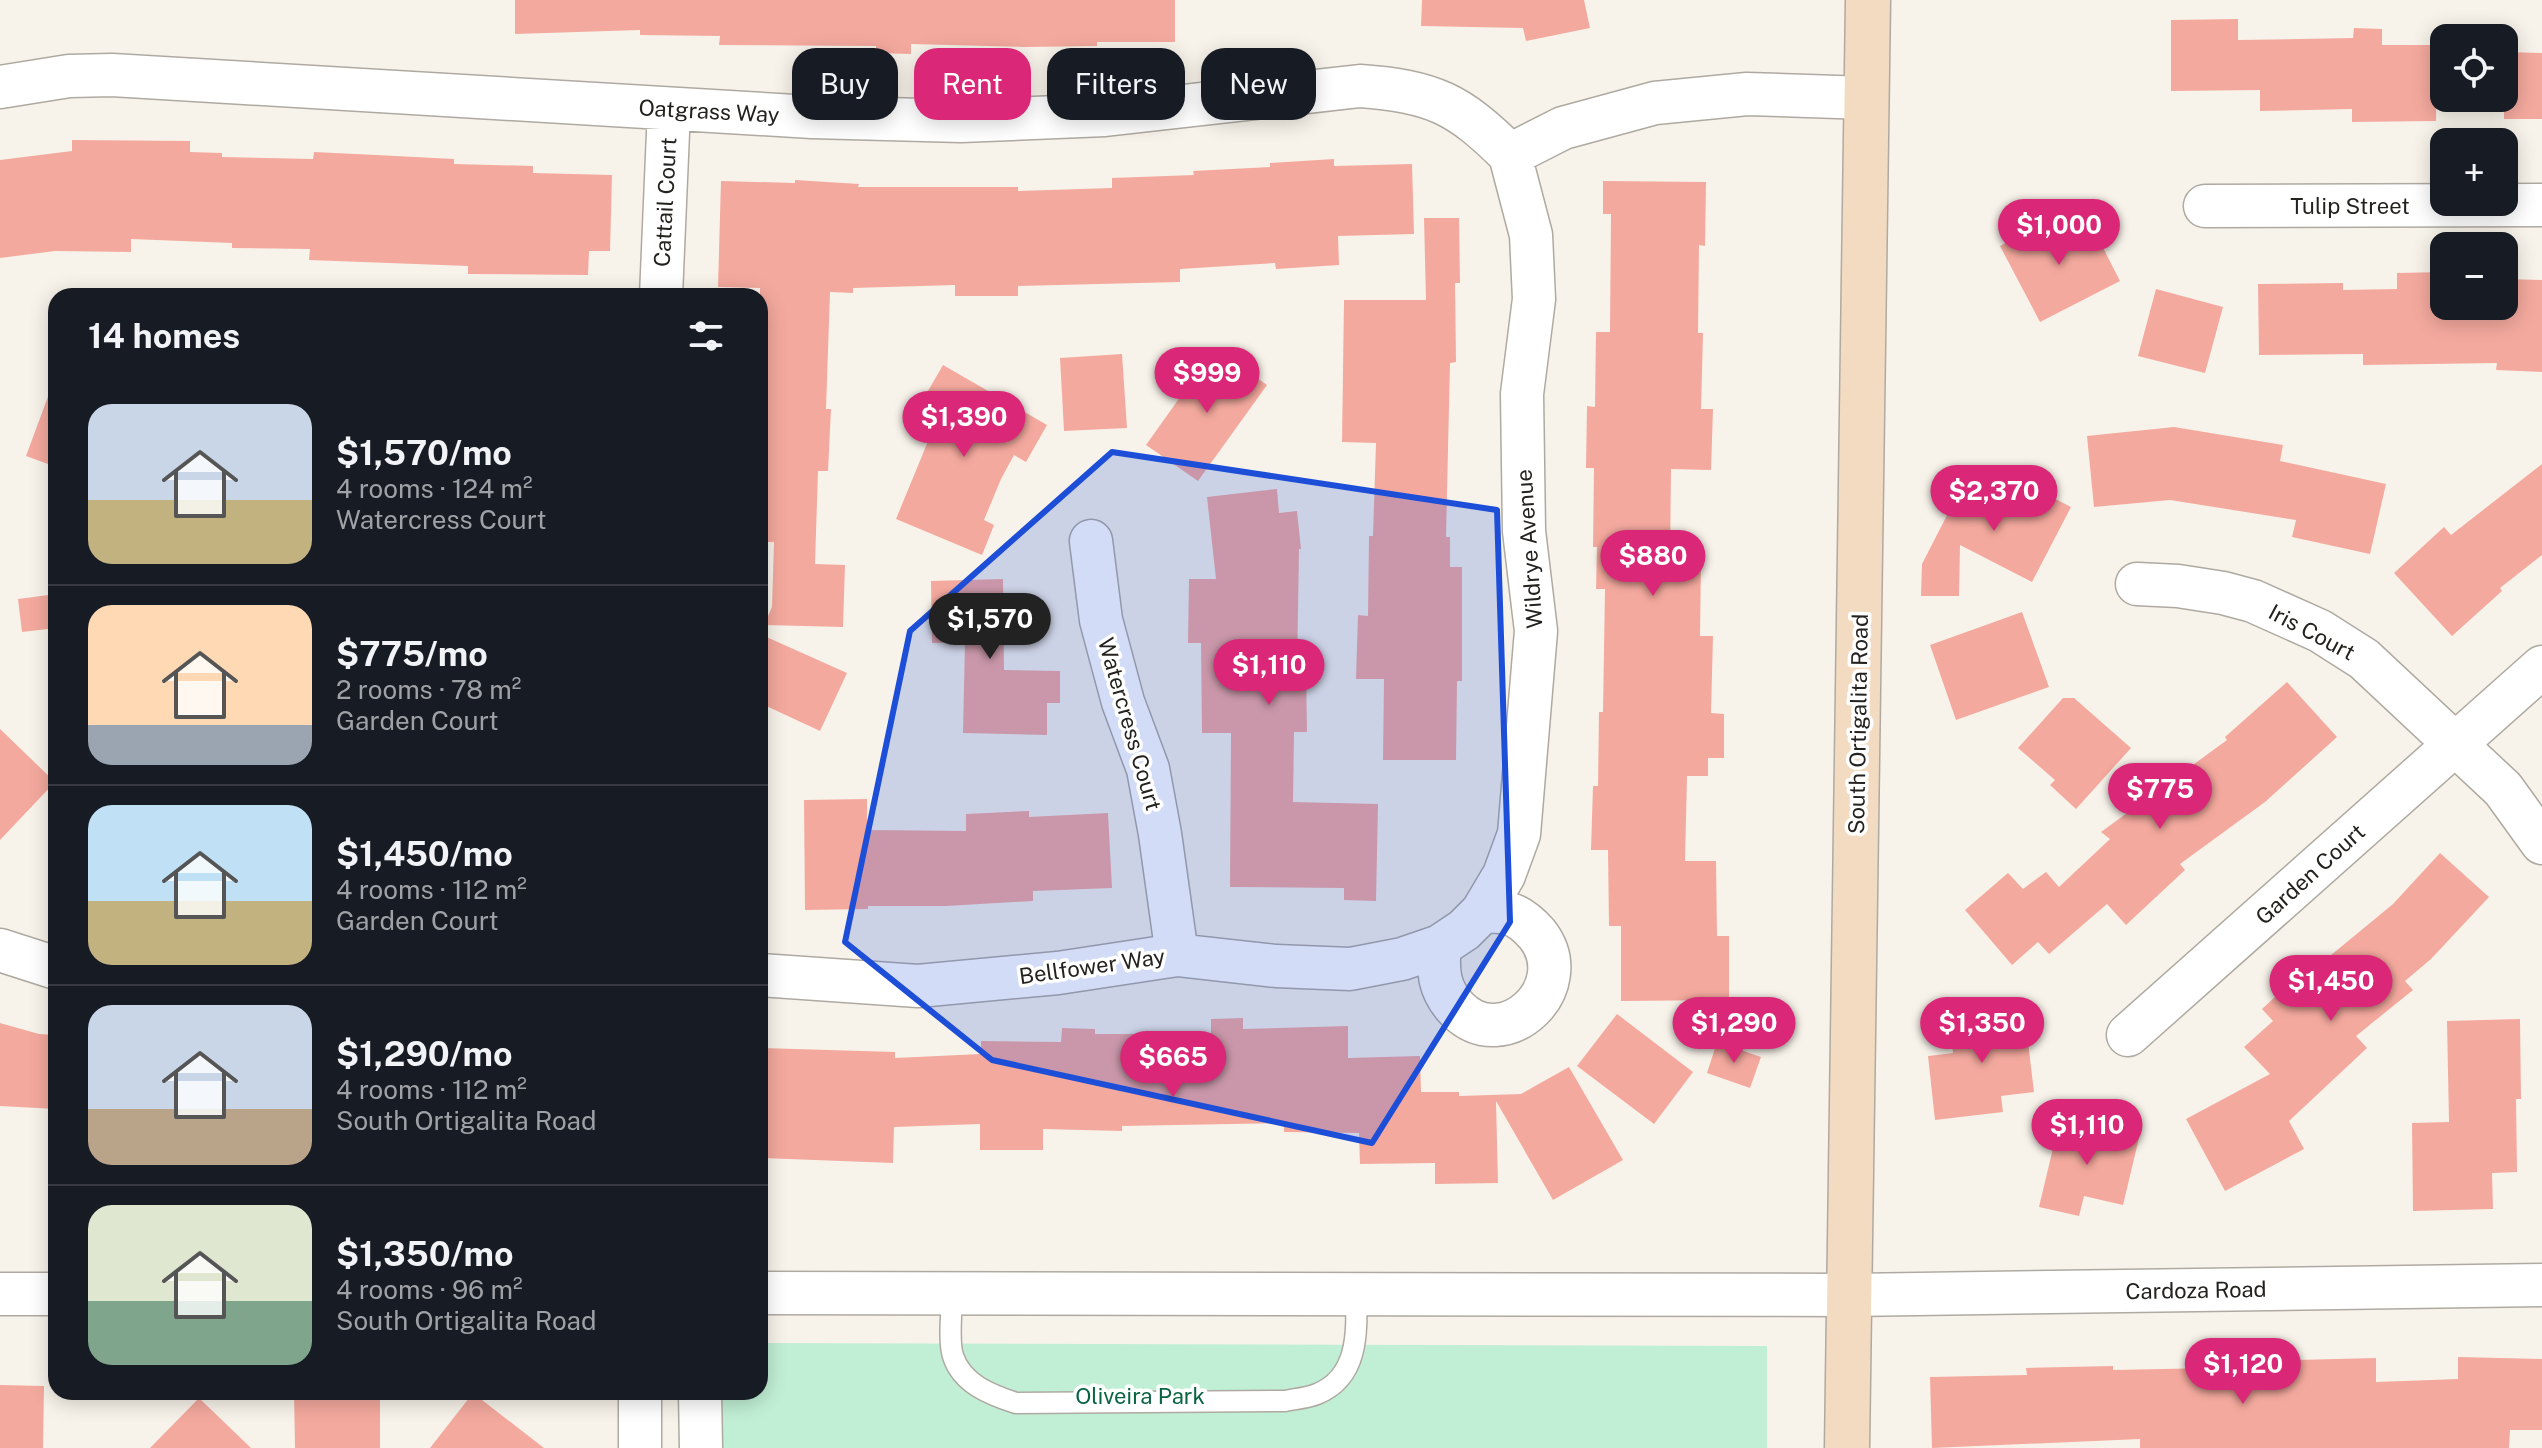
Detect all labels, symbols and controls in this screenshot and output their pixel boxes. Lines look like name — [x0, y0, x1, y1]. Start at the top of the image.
map controls — [2430, 24, 2518, 320]
button: locate — [2430, 24, 2518, 112]
chip: Buy — [792, 48, 898, 120]
chip: Rent — [914, 48, 1031, 120]
chip: Filters — [1047, 48, 1185, 120]
chip: New — [1201, 48, 1316, 120]
street label: Oatgrass Way — [638, 94, 780, 128]
button: + — [2430, 128, 2518, 216]
street label: Cattail Court — [649, 137, 681, 267]
street label: Tulip Street — [2290, 193, 2410, 219]
pin: $1,000 — [1994, 199, 2124, 267]
text: $1,000 — [2016, 209, 2102, 240]
button: − — [2430, 232, 2518, 320]
icon: filters — [684, 314, 728, 358]
text: 14 homes — [88, 316, 240, 356]
pin: $999 — [1160, 347, 1254, 415]
text: $999 — [1173, 357, 1241, 388]
pin: $1,390 — [899, 391, 1029, 459]
text: $1,390 — [920, 401, 1008, 432]
text: $1,570/mo — [336, 433, 512, 473]
icon: home — [152, 436, 248, 532]
pin: $2,370 — [1929, 465, 2059, 533]
street label: Wildrye Avenue — [1510, 468, 1548, 630]
text: 4 rooms · 124 m² — [336, 473, 533, 504]
text: $2,370 — [1948, 475, 2040, 506]
text: Watercress Court — [336, 504, 547, 535]
pin: $880 — [1606, 530, 1700, 598]
text: $880 — [1618, 540, 1688, 571]
pin: $1,570 — [925, 593, 1055, 661]
street label: Iris Court — [2264, 598, 2360, 666]
text: $1,570 — [947, 603, 1033, 634]
street label: South Ortigalita Road — [1843, 614, 1873, 834]
text: $775/mo — [336, 634, 488, 674]
street label: Watercress Court — [1093, 635, 1167, 813]
icon: home — [152, 637, 248, 733]
pin: $1,110 — [1204, 639, 1334, 707]
text: $1,110 — [1231, 649, 1307, 680]
text: 2 rooms · 78 m² — [336, 674, 521, 705]
text: Garden Court — [336, 705, 499, 736]
pin: $775 — [2113, 763, 2207, 831]
text: $775 — [2126, 773, 2194, 804]
street label: Garden Court — [2250, 818, 2370, 930]
text: $1,450/mo — [336, 834, 513, 874]
icon: home — [152, 837, 248, 933]
text: 4 rooms · 112 m² — [336, 874, 527, 905]
text: Garden Court — [336, 905, 499, 936]
street label: Bellfower Way — [1017, 943, 1167, 989]
pin: $1,450 — [2266, 955, 2396, 1023]
text: $1,450 — [2288, 965, 2375, 996]
pin: $1,290 — [1669, 997, 1799, 1065]
pin: $1,350 — [1917, 997, 2047, 1065]
text: $1,290 — [1691, 1007, 1777, 1038]
text: $1,350 — [1938, 1007, 2026, 1038]
pin: $665 — [1126, 1031, 1220, 1099]
text: $1,290/mo — [336, 1034, 513, 1074]
icon: home — [152, 1037, 248, 1133]
text: $665 — [1138, 1041, 1208, 1072]
text: 4 rooms · 112 m² — [336, 1074, 527, 1105]
pin: $1,110 — [2022, 1099, 2152, 1167]
text: South Ortigalita Road — [336, 1105, 596, 1136]
text: $1,110 — [2049, 1109, 2125, 1140]
text: $1,350/mo — [336, 1234, 514, 1274]
icon: home — [152, 1237, 248, 1333]
text: 4 rooms · 96 m² — [336, 1274, 522, 1305]
street label: Cardoza Road — [2125, 1276, 2267, 1304]
text: South Ortigalita Road — [336, 1305, 596, 1336]
pin: $1,120 — [2178, 1338, 2308, 1406]
text: $1,120 — [2203, 1348, 2283, 1379]
park label: Oliveira Park — [1075, 1383, 1205, 1409]

